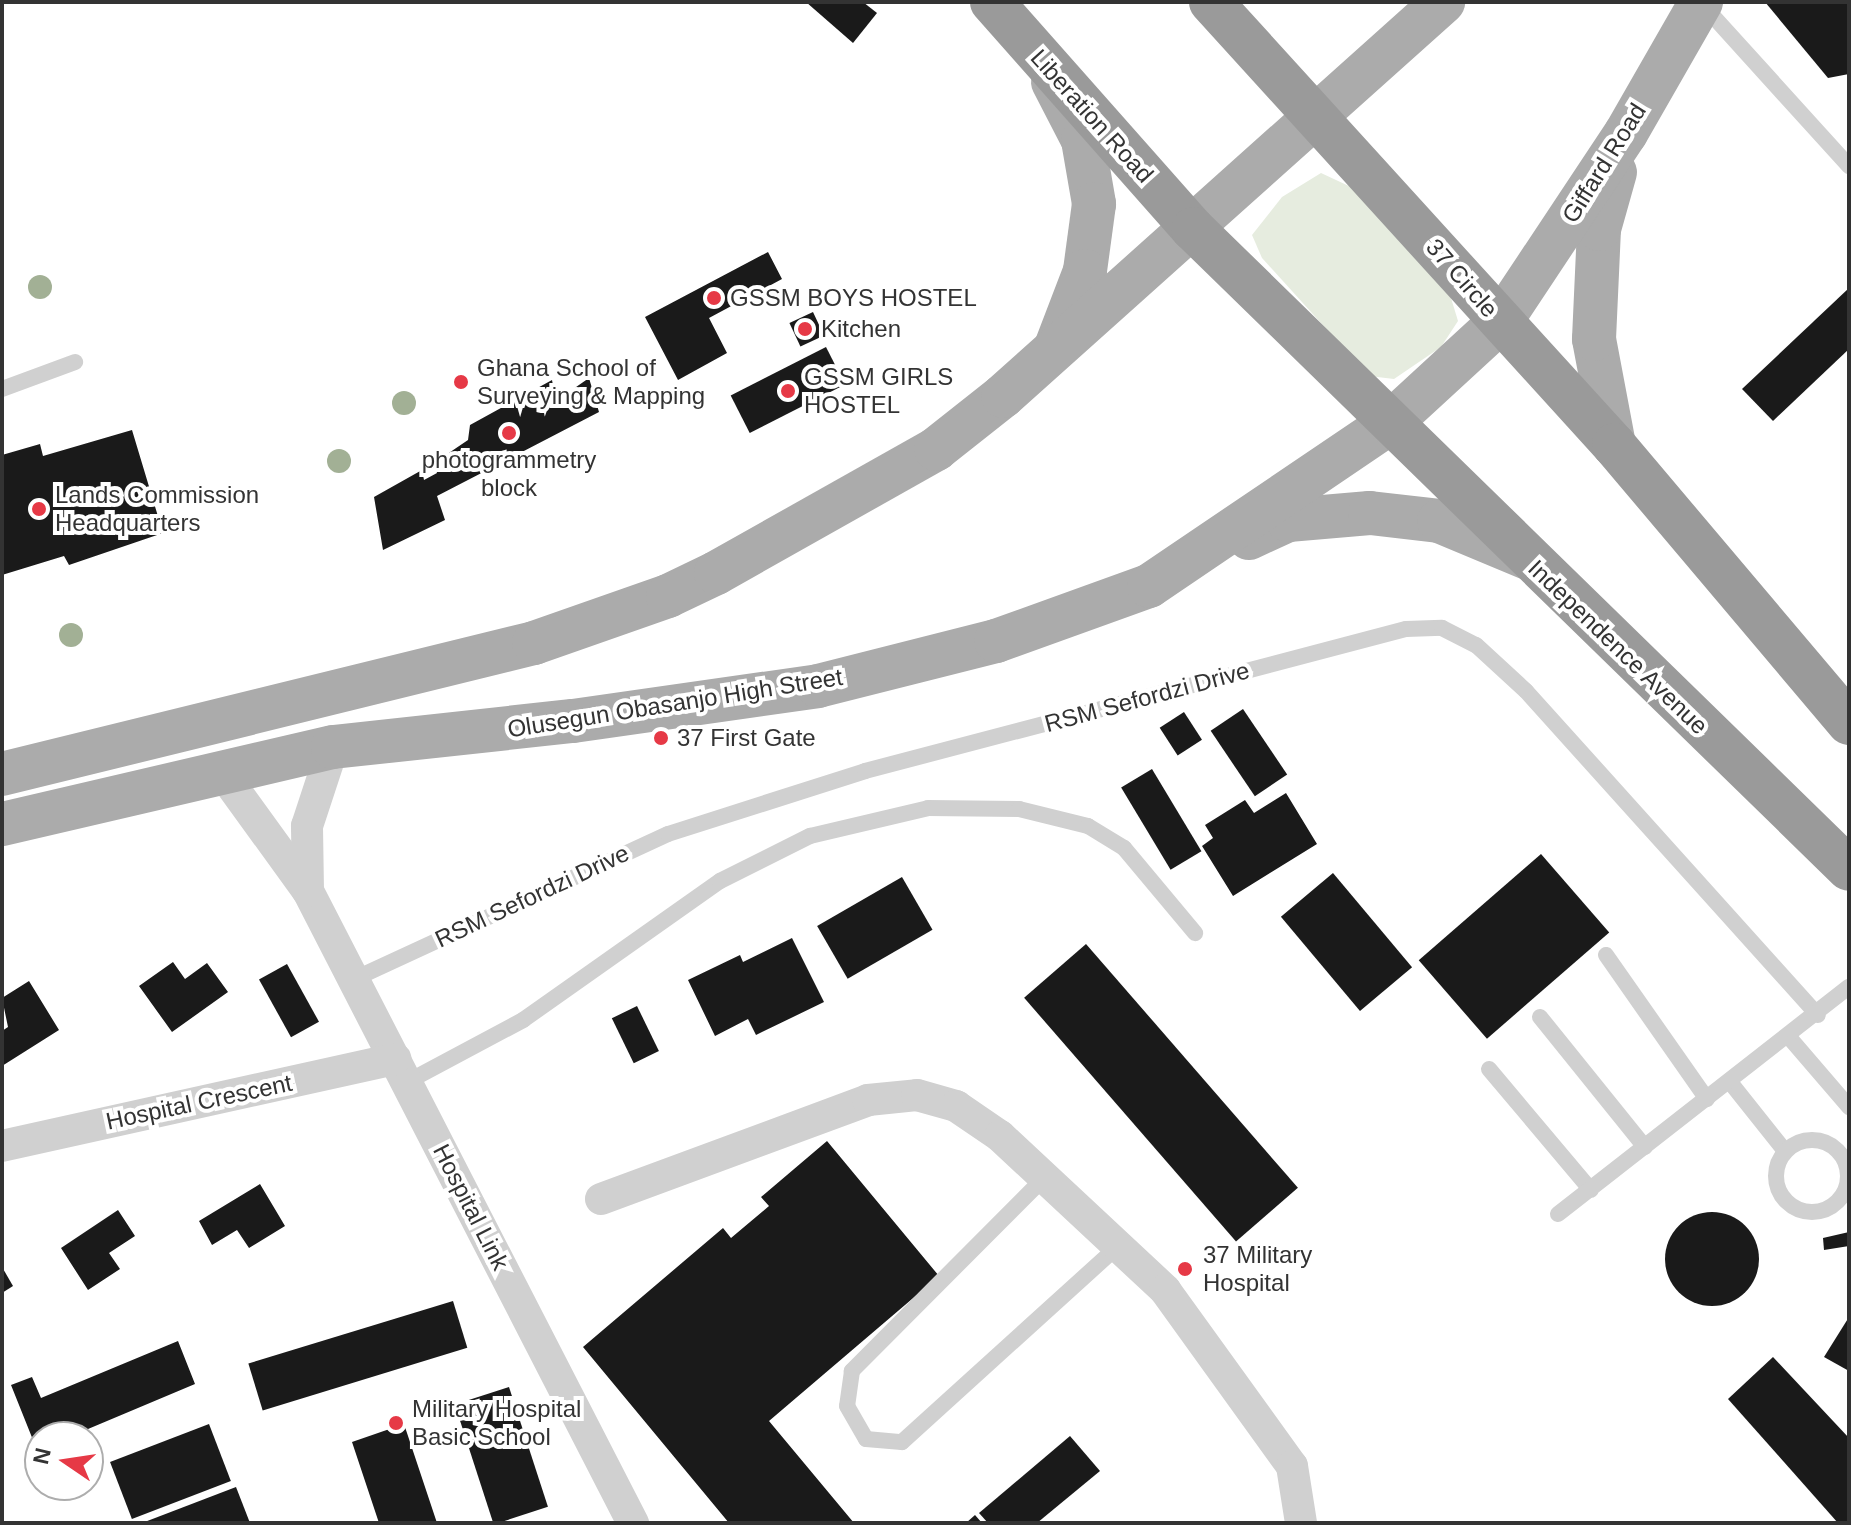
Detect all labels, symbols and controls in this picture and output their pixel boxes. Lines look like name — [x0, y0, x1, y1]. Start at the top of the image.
street label: Liberation Road — [1025, 43, 1159, 189]
street label: Giffard Road — [1556, 98, 1652, 228]
street label: 37 Circle — [1420, 233, 1504, 323]
place label: GSSM BOYS HOSTEL — [730, 284, 977, 312]
marker: GSSM BOYS HOSTEL — [705, 289, 723, 307]
place label: Kitchen — [821, 315, 901, 343]
marker: Kitchen — [796, 320, 814, 338]
place label: Ghana School of Surveying & Mapping — [477, 354, 705, 410]
place label: GSSM GIRLS HOSTEL — [804, 363, 953, 419]
marker: Ghana School of Surveying & Mapping — [452, 373, 470, 391]
marker: GSSM GIRLS HOSTEL — [779, 382, 797, 400]
marker: photogrammetry block — [500, 424, 518, 442]
place label: photogrammetry block — [422, 446, 596, 502]
place label: Lands Commission Headquarters — [55, 481, 259, 537]
marker: Lands Commission Headquarters — [30, 500, 48, 518]
street label: Independence Avenue — [1522, 553, 1714, 741]
street label: RSM Sefordzi Drive — [1042, 656, 1252, 738]
street label: Olusegun Obasanjo High Street — [505, 662, 845, 744]
place label: 37 First Gate — [677, 724, 816, 752]
marker: 37 First Gate — [652, 729, 670, 747]
street label: RSM Sefordzi Drive — [430, 838, 634, 954]
street label: Hospital Crescent — [103, 1068, 295, 1136]
street label: Hospital Link — [427, 1139, 515, 1275]
place label: 37 Military Hospital — [1203, 1241, 1312, 1297]
marker: 37 Military Hospital — [1174, 1258, 1196, 1280]
place label: Military Hospital Basic School — [412, 1395, 581, 1451]
marker: Military Hospital Basic School — [387, 1414, 405, 1432]
north arrow — [24, 1421, 104, 1501]
text: N — [28, 1445, 56, 1466]

